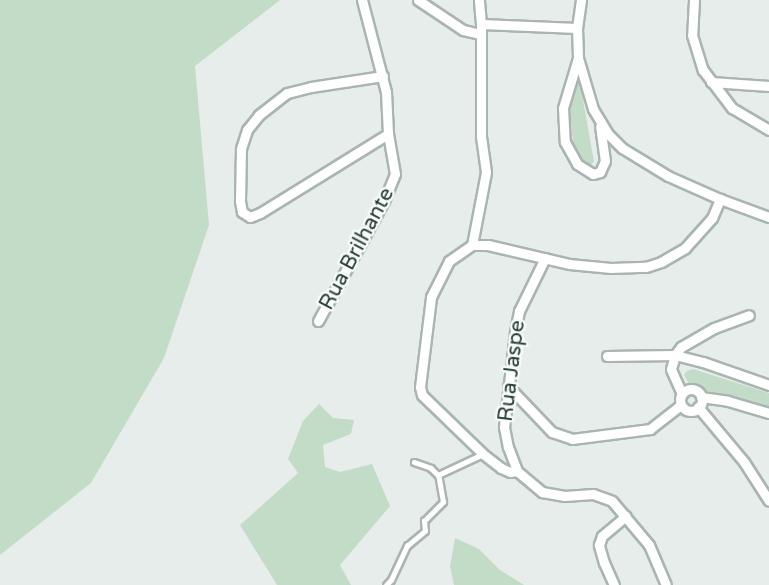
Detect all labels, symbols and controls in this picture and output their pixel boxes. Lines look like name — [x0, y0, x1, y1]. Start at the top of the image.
street label: Rua Brilhante — [314, 184, 400, 314]
street label: Rua Jaspe — [493, 319, 531, 423]

